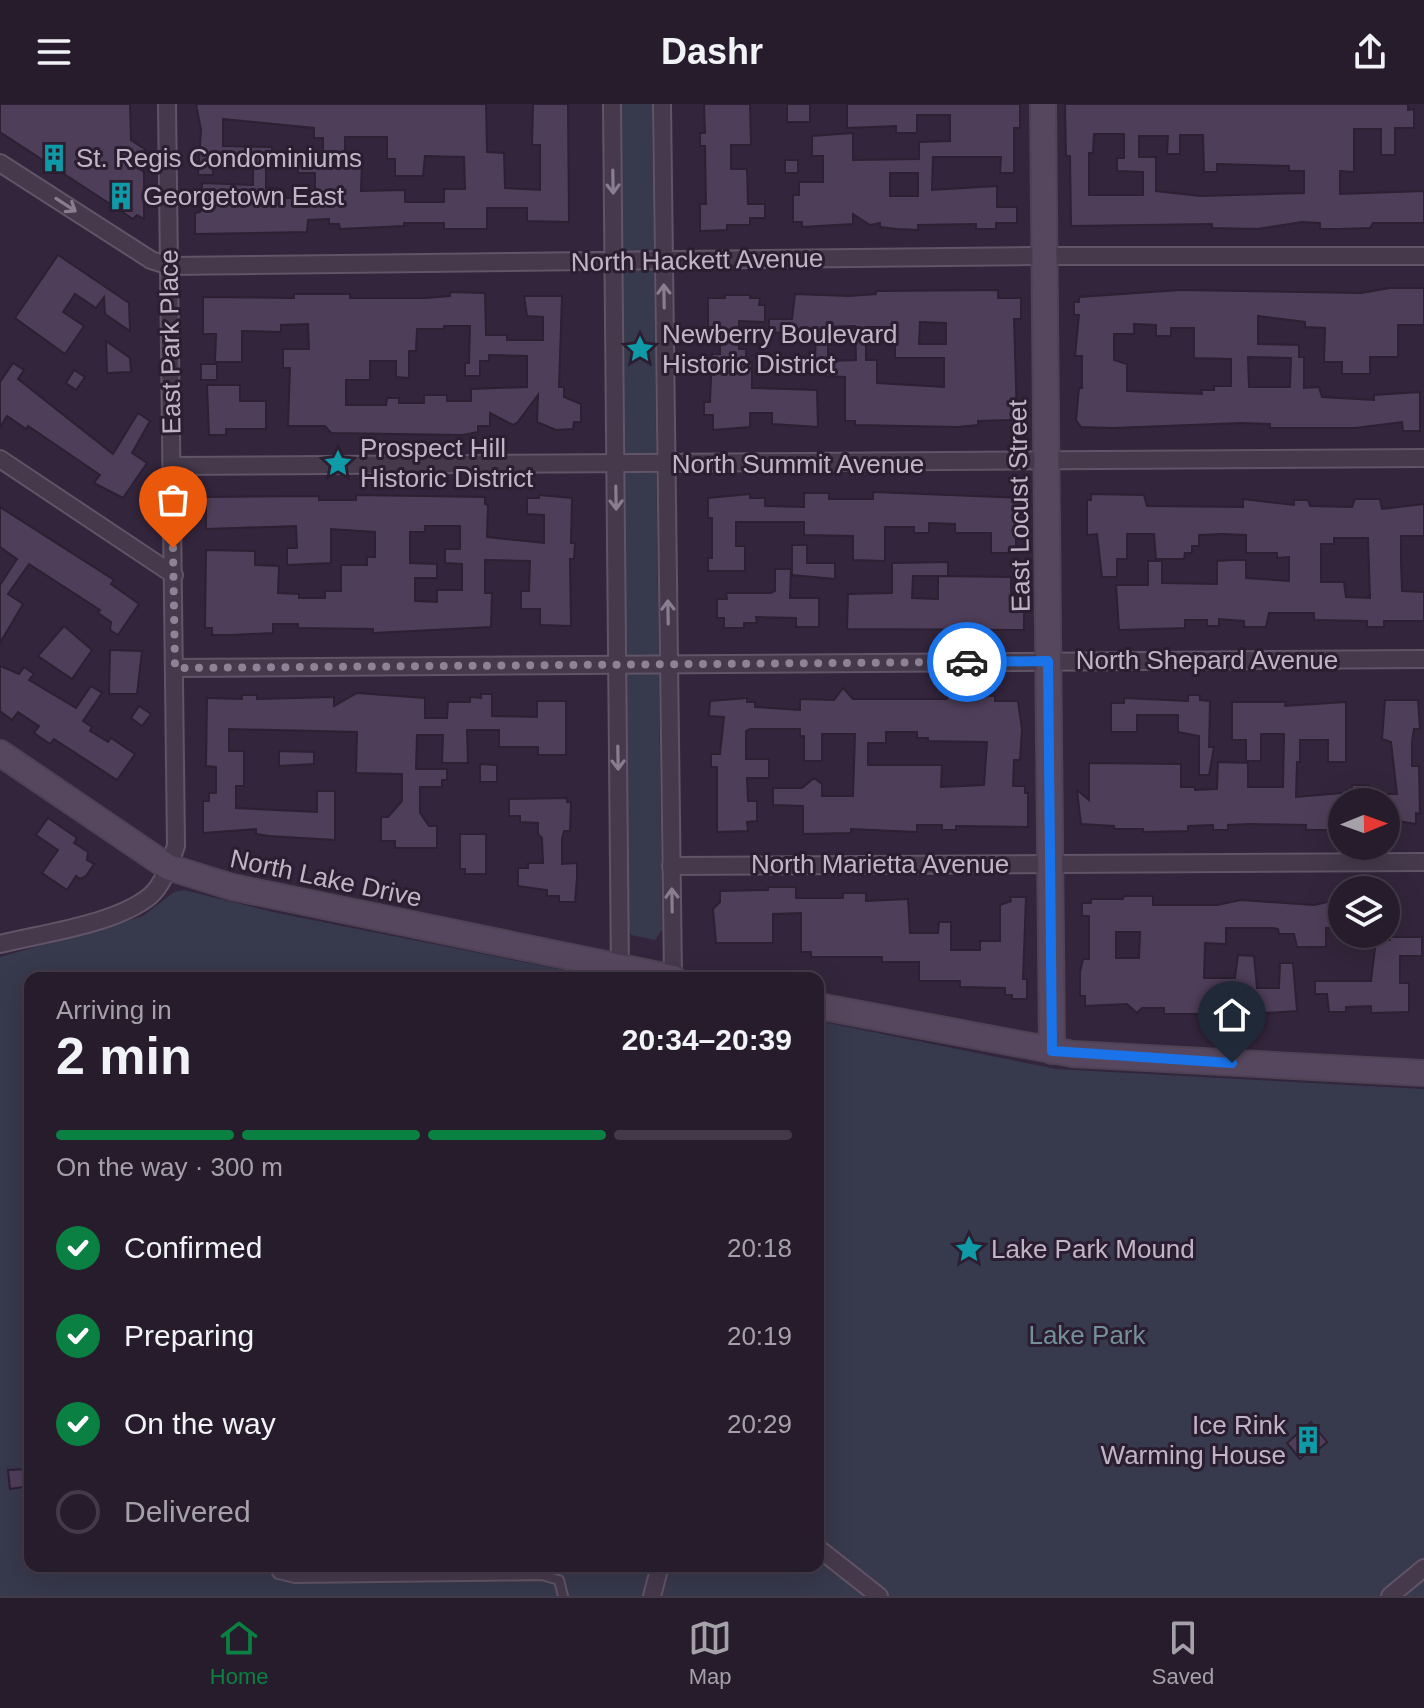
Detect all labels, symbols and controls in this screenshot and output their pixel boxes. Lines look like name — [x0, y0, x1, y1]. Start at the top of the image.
icon: menu — [32, 30, 76, 74]
icon: share — [1348, 30, 1392, 74]
text: Dashr — [661, 31, 763, 72]
building icon: St. Regis Condominiums — [39, 143, 69, 173]
place label: St. Regis Condominiums — [76, 143, 362, 173]
one-way arrow — [605, 168, 621, 195]
building icon: Georgetown East — [106, 181, 136, 211]
place label: Georgetown East — [143, 181, 345, 211]
one-way arrow — [54, 197, 76, 214]
street label: North Hackett Avenue — [571, 243, 823, 277]
street label: East Park Place — [153, 249, 187, 435]
one-way arrow — [657, 283, 672, 310]
place label: Newberry Boulevard Historic District — [662, 319, 898, 379]
place icon: Newberry Boulevard Historic District — [625, 334, 655, 364]
street label: East Locust Street — [1002, 399, 1036, 612]
place label: Prospect Hill Historic District — [360, 433, 534, 493]
place icon: Prospect Hill Historic District — [323, 448, 353, 478]
street label: North Summit Avenue — [672, 449, 924, 479]
pin — [139, 466, 207, 548]
icon: bag — [151, 478, 195, 522]
one-way arrow — [608, 484, 624, 511]
one-way arrow — [660, 599, 676, 626]
courier — [927, 622, 1007, 702]
icon: car — [945, 640, 989, 684]
street label: North Shepard Avenue — [1076, 645, 1338, 675]
one-way arrow — [610, 744, 626, 771]
north arrow — [1328, 788, 1400, 860]
map controls — [1328, 788, 1400, 948]
street label: North Lake Drive — [227, 843, 425, 913]
street label: North Marietta Avenue — [751, 849, 1009, 879]
button: layers — [1328, 876, 1400, 948]
one-way arrow — [664, 887, 680, 914]
pin — [1198, 981, 1266, 1063]
icon: home — [1210, 993, 1254, 1037]
text: Arriving in — [56, 995, 172, 1025]
text: 20:34–20:39 — [622, 1023, 792, 1056]
text: 2 min — [56, 1027, 192, 1085]
text: On the way · 300 m — [56, 1152, 283, 1182]
icon: check — [56, 1226, 100, 1270]
text: Confirmed — [124, 1231, 262, 1264]
text: 20:18 — [727, 1233, 792, 1263]
place icon: Lake Park Mound — [954, 1234, 984, 1264]
place label: Lake Park Mound — [991, 1234, 1195, 1264]
icon: check — [56, 1314, 100, 1358]
text: Preparing — [124, 1319, 254, 1352]
park label: Lake Park — [1028, 1320, 1147, 1350]
text: 20:19 — [727, 1321, 792, 1351]
icon: check — [56, 1402, 100, 1446]
text: On the way — [124, 1407, 276, 1440]
text: 20:29 — [727, 1409, 792, 1439]
place label: Ice Rink Warming House — [1101, 1410, 1287, 1470]
building icon: Ice Rink Warming House — [1293, 1425, 1323, 1455]
text: Delivered — [124, 1495, 251, 1528]
tab: Home — [210, 1616, 269, 1690]
tab: Map — [688, 1616, 732, 1690]
tab: Saved — [1152, 1616, 1214, 1690]

